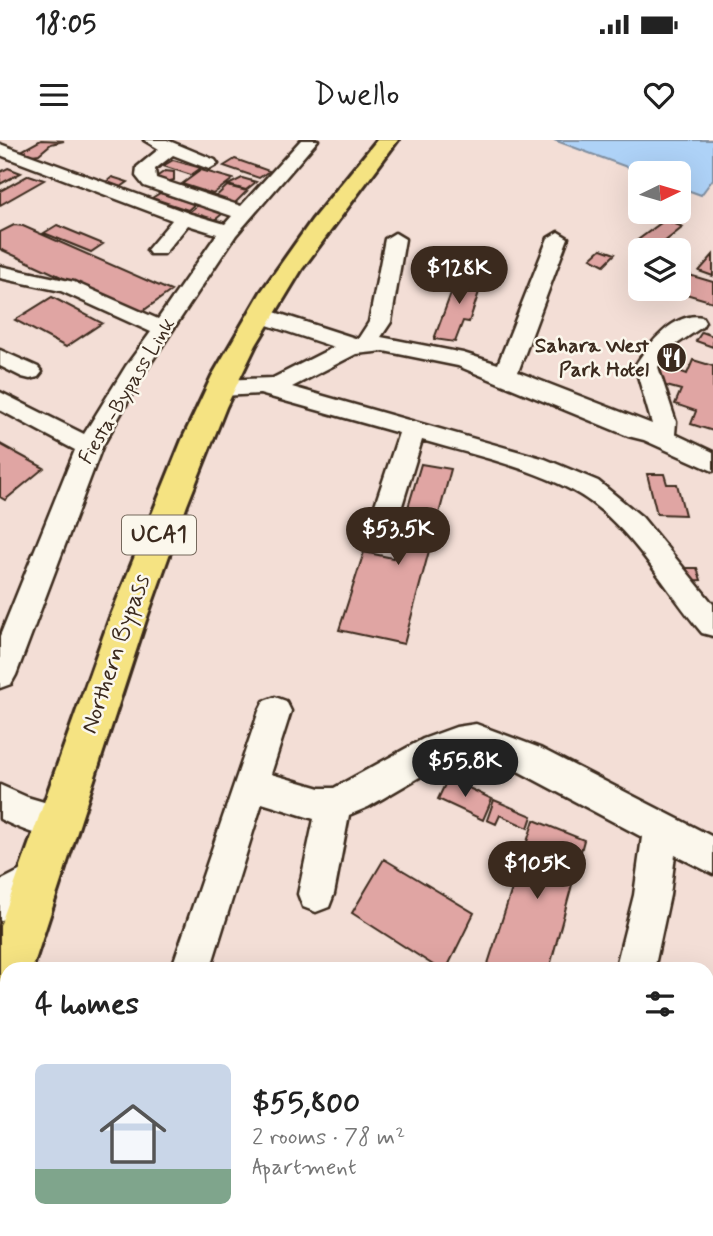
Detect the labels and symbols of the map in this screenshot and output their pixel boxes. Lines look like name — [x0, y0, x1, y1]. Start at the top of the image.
north arrow — [628, 161, 691, 224]
pin: $128K — [410, 246, 508, 306]
street label: Fiesta-Bypass Link — [72, 312, 182, 470]
place label: Sahara West Park Hotel — [535, 332, 649, 384]
restaurant icon: Sahara West Park Hotel — [655, 341, 689, 375]
pin: $53.5K — [341, 508, 455, 567]
road number: UCA1 — [122, 516, 196, 554]
street label: Northern Bypass — [74, 570, 158, 738]
pin: $55.8K — [408, 740, 522, 799]
pin: $105K — [488, 842, 586, 901]

